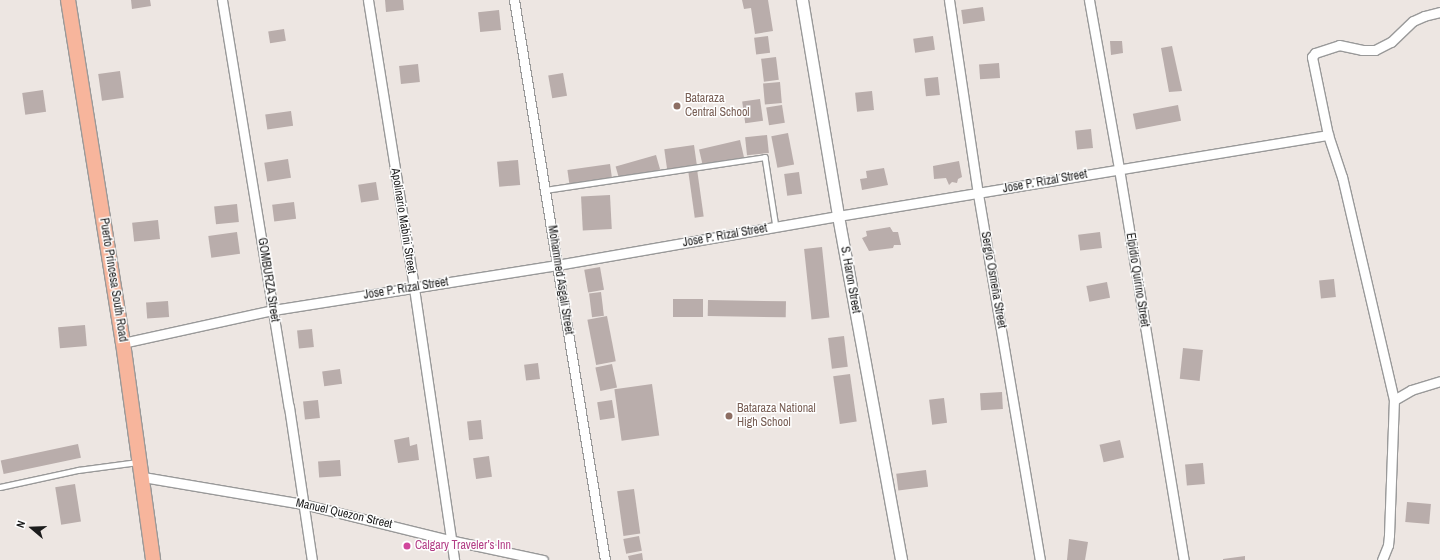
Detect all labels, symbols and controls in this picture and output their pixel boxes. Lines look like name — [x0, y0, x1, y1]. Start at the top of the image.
place label: Bataraza Central School — [685, 92, 750, 120]
marker: Bataraza Central School — [672, 101, 682, 111]
street label: Apolinario Mabini Street — [388, 167, 418, 275]
street label: Jose P. Rizal Street — [1002, 167, 1088, 197]
street label: Puerto Princesa South Road — [96, 217, 130, 343]
street label: Jose P. Rizal Street — [682, 221, 768, 251]
street label: Mohammed Asgali Street — [544, 224, 576, 336]
street label: Sergio Osmeña Street — [977, 231, 1009, 329]
street label: Elpidio Quirino Street — [1122, 232, 1152, 328]
street label: GOMBURZA Street — [254, 236, 282, 324]
street label: S. Haron Street — [837, 245, 863, 315]
street label: Jose P. Rizal Street — [363, 275, 449, 303]
place label: Bataraza National High School — [737, 402, 816, 430]
marker: Bataraza National High School — [724, 411, 734, 421]
street label: Manuel Quezon Street — [294, 496, 394, 532]
north arrow — [12, 508, 52, 548]
text: N — [13, 519, 28, 529]
place label: Calgary Traveler’s Inn — [415, 539, 511, 553]
marker: Calgary Traveler’s Inn — [402, 541, 412, 551]

